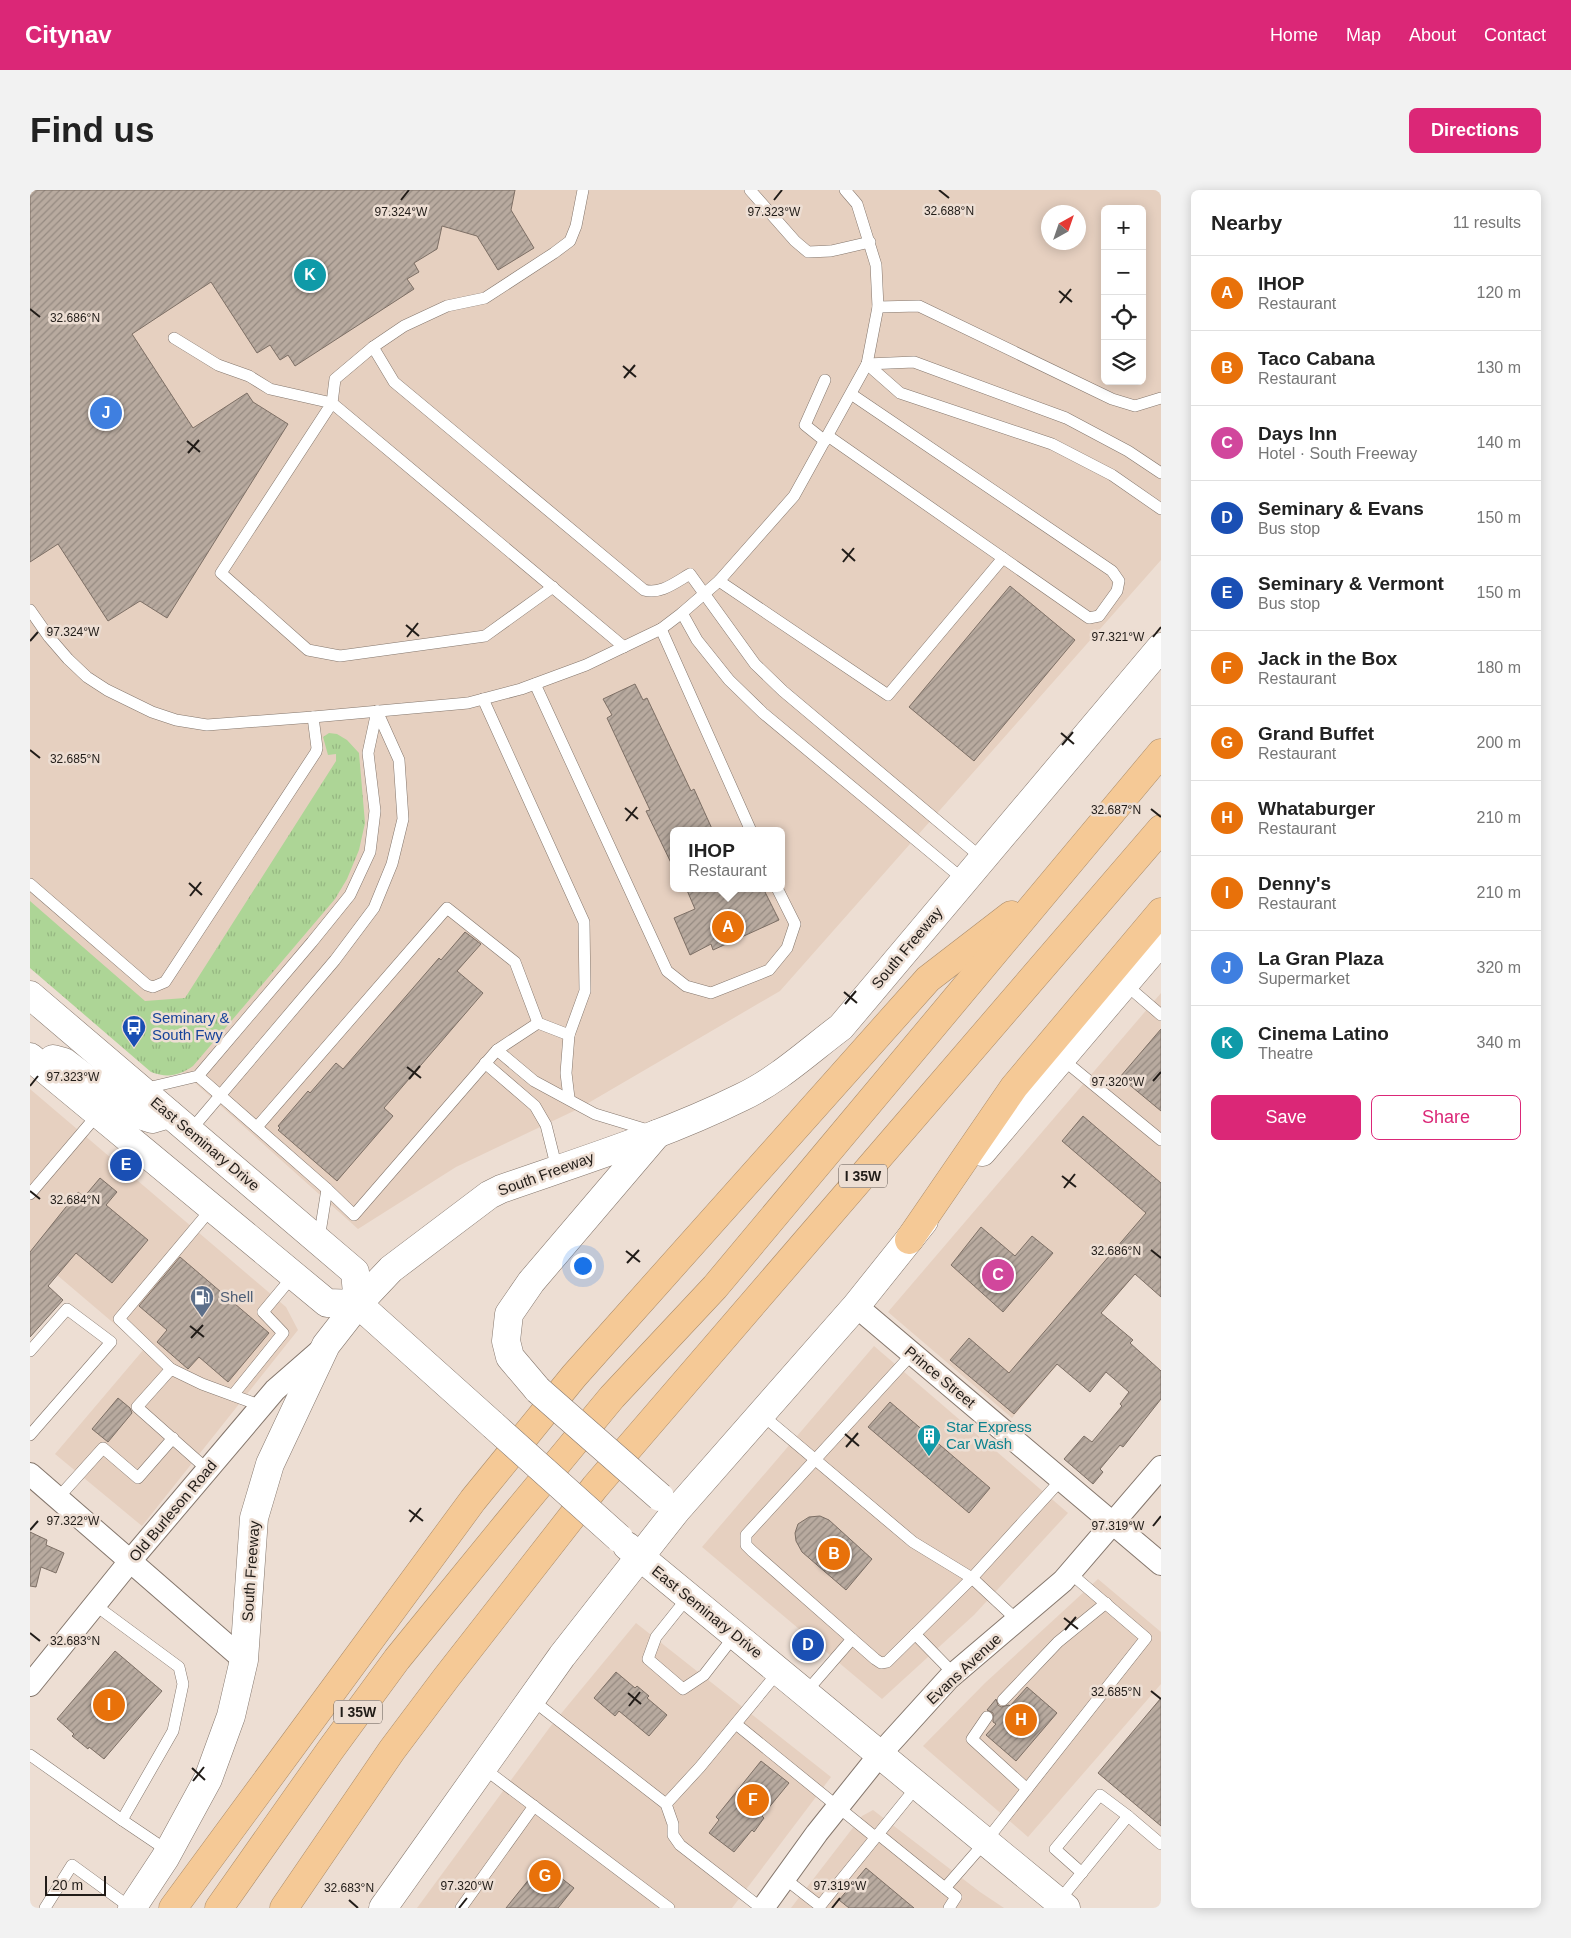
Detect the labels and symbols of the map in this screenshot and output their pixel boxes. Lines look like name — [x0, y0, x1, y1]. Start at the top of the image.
text: 32.688°N — [924, 204, 974, 218]
text: 97.324°W — [375, 205, 428, 219]
text: 97.323°W — [748, 205, 801, 219]
north arrow — [1041, 205, 1086, 250]
pin: K — [294, 256, 326, 294]
text: 32.686°N — [50, 311, 100, 325]
pin: J — [90, 394, 122, 432]
text: 97.324°W — [47, 625, 100, 639]
text: 97.321°W — [1092, 630, 1145, 644]
text: 32.685°N — [50, 752, 100, 766]
text: 32.687°N — [1091, 803, 1141, 817]
street label: South Freeway — [868, 903, 946, 992]
pin: A — [712, 908, 744, 946]
place label: Seminary & South Fwy — [152, 1009, 230, 1043]
bus stop icon: Seminary & South Fwy — [121, 1014, 147, 1048]
text: 97.323°W — [47, 1070, 100, 1084]
text: 97.320°W — [1092, 1075, 1145, 1089]
street label: East Seminary Drive — [147, 1093, 263, 1194]
pin: E — [110, 1146, 142, 1184]
street label: South Freeway — [496, 1148, 597, 1199]
road number: I 35W — [839, 1164, 887, 1188]
text: 32.684°N — [50, 1193, 100, 1207]
text: 32.686°N — [1091, 1244, 1141, 1258]
your location — [570, 1253, 596, 1279]
pin: C — [982, 1256, 1014, 1294]
fuel station icon: Shell — [189, 1284, 215, 1318]
place label: Shell — [220, 1288, 253, 1305]
street label: Prince Street — [902, 1342, 980, 1412]
place label: Star Express Car Wash — [946, 1418, 1032, 1452]
building icon: Star Express Car Wash — [916, 1423, 942, 1457]
street label: Old Burleson Road — [125, 1457, 220, 1565]
text: 97.322°W — [47, 1514, 100, 1528]
text: 97.319°W — [1092, 1519, 1145, 1533]
street label: South Freeway — [239, 1520, 263, 1622]
pin: B — [818, 1535, 850, 1573]
street label: East Seminary Drive — [649, 1562, 766, 1661]
pin: D — [792, 1626, 824, 1664]
street label: Evans Avenue — [923, 1630, 1004, 1707]
text: 32.683°N — [50, 1634, 100, 1648]
text: 32.685°N — [1091, 1685, 1141, 1699]
pin: I — [93, 1686, 125, 1724]
road number: I 35W — [334, 1700, 382, 1724]
pin: H — [1005, 1701, 1037, 1739]
pin: F — [737, 1781, 769, 1819]
pin: G — [529, 1857, 561, 1895]
scale bar — [45, 1873, 106, 1896]
text: 97.320°W — [441, 1879, 494, 1893]
text: 97.319°W — [814, 1879, 867, 1893]
text: 32.683°N — [324, 1881, 374, 1895]

